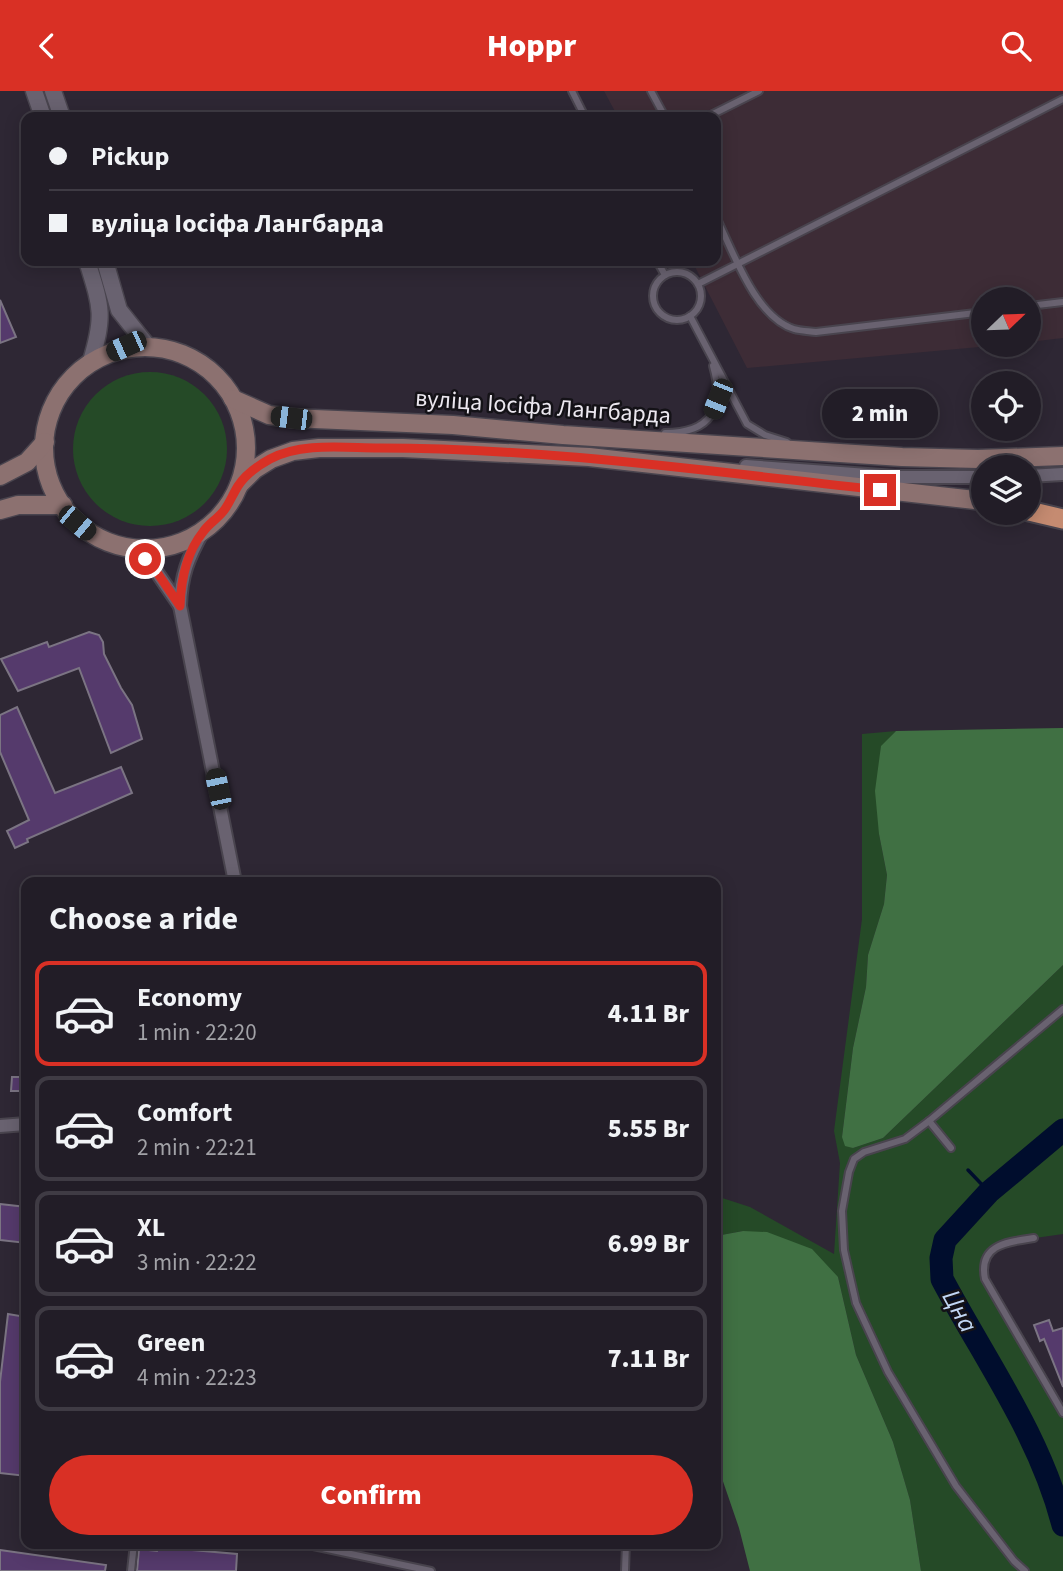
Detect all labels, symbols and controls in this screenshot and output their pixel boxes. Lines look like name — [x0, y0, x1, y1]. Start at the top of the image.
text: Hoppr — [487, 23, 576, 69]
icon: back — [28, 27, 66, 65]
icon: search — [997, 27, 1035, 65]
text: Pickup — [91, 138, 169, 175]
text: вуліца Іосіфа Лангбарда — [91, 205, 384, 242]
north arrow — [971, 287, 1041, 357]
map controls — [971, 287, 1041, 525]
car — [103, 328, 150, 364]
button: locate — [971, 371, 1041, 441]
car — [701, 376, 736, 422]
street label: вуліца Іосіфа Лангбарда — [414, 381, 672, 433]
callout: 2 min — [822, 389, 938, 437]
text: 2 min — [852, 397, 908, 430]
car — [269, 405, 314, 431]
button: layers — [971, 455, 1041, 525]
route end — [864, 474, 896, 506]
car — [55, 501, 100, 545]
route start — [129, 543, 161, 575]
car — [204, 766, 233, 812]
text: Choose a ride — [49, 896, 238, 942]
text: Economy — [137, 979, 242, 1016]
icon: car — [53, 982, 116, 1045]
text: 4.11 Br — [608, 995, 689, 1032]
text: 1 min · 22:20 — [137, 1016, 257, 1049]
text: Comfort — [137, 1094, 232, 1131]
icon: car — [53, 1097, 116, 1160]
text: 5.55 Br — [608, 1110, 689, 1147]
text: 2 min · 22:21 — [137, 1131, 257, 1164]
text: XL — [137, 1209, 165, 1246]
icon: car — [53, 1212, 116, 1275]
text: 6.99 Br — [608, 1225, 689, 1262]
text: 3 min · 22:22 — [137, 1246, 257, 1279]
water label: Цна — [933, 1283, 987, 1339]
text: Green — [137, 1324, 205, 1361]
icon: car — [53, 1327, 116, 1390]
text: 7.11 Br — [608, 1340, 689, 1377]
text: 4 min · 22:23 — [137, 1361, 257, 1394]
button: Confirm — [49, 1455, 693, 1535]

